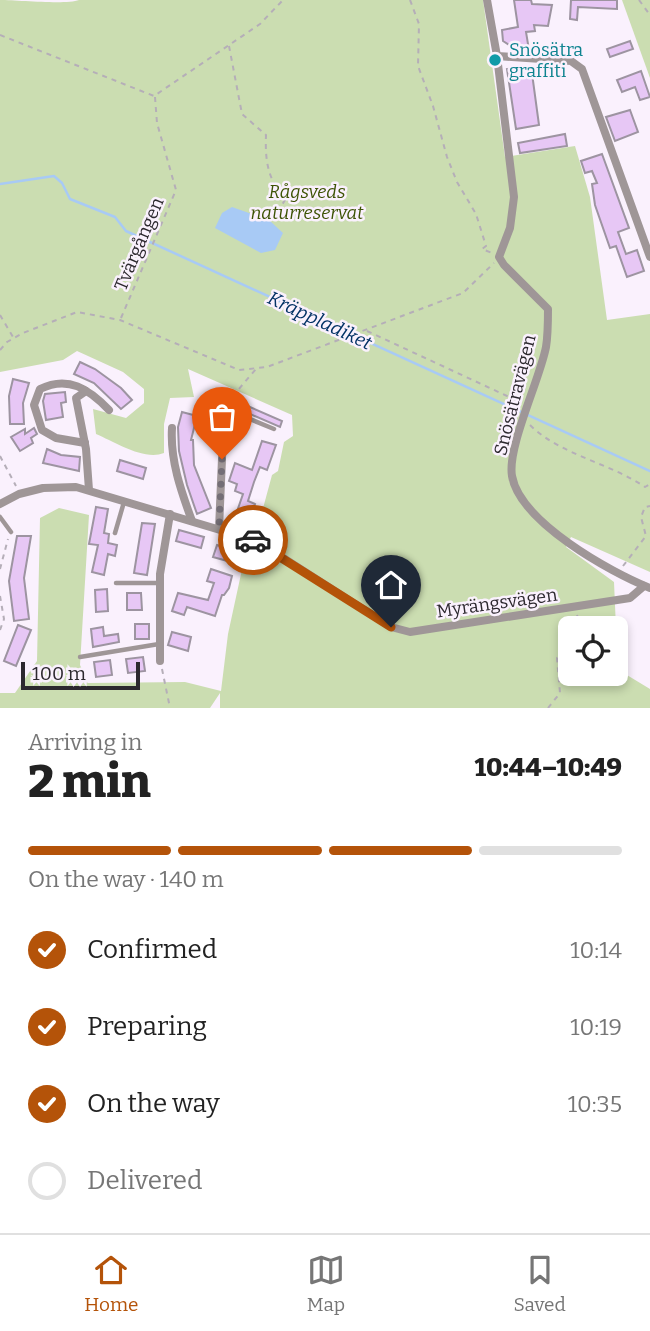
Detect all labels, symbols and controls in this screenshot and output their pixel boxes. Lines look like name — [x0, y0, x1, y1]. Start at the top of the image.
place label: Snösätra graffiti — [509, 39, 583, 82]
marker: Snösätra graffiti — [487, 52, 503, 68]
park label: Rågsveds naturreservat — [250, 181, 364, 224]
street label: Tvärgången — [110, 194, 169, 294]
water label: Kräppladiket — [264, 286, 376, 355]
street label: Snösätravägen — [489, 332, 541, 458]
pin — [192, 387, 252, 459]
icon: bag — [203, 398, 241, 436]
courier — [218, 505, 288, 575]
icon: car — [234, 521, 272, 559]
pin — [361, 555, 421, 627]
icon: home — [372, 566, 410, 604]
street label: Myrängsvägen — [435, 584, 559, 622]
map controls — [558, 616, 628, 686]
button: locate — [558, 616, 628, 686]
scale bar — [21, 659, 140, 691]
text: 100 m — [32, 662, 86, 685]
text: Arriving in — [28, 728, 142, 756]
text: 10:44–10:49 — [475, 752, 622, 783]
text: 2 min — [28, 754, 151, 809]
text: On the way · 140 m — [28, 865, 224, 893]
icon: check — [28, 931, 66, 969]
text: Confirmed — [87, 934, 217, 965]
text: 10:14 — [570, 936, 622, 964]
icon: check — [28, 1008, 66, 1046]
text: Preparing — [87, 1011, 207, 1042]
text: 10:19 — [570, 1013, 622, 1041]
icon: check — [28, 1085, 66, 1123]
text: On the way — [87, 1088, 220, 1119]
text: 10:35 — [568, 1090, 622, 1118]
text: Delivered — [87, 1165, 202, 1196]
tab: Home — [84, 1251, 138, 1316]
tab: Map — [307, 1251, 345, 1316]
tab: Saved — [514, 1251, 566, 1316]

